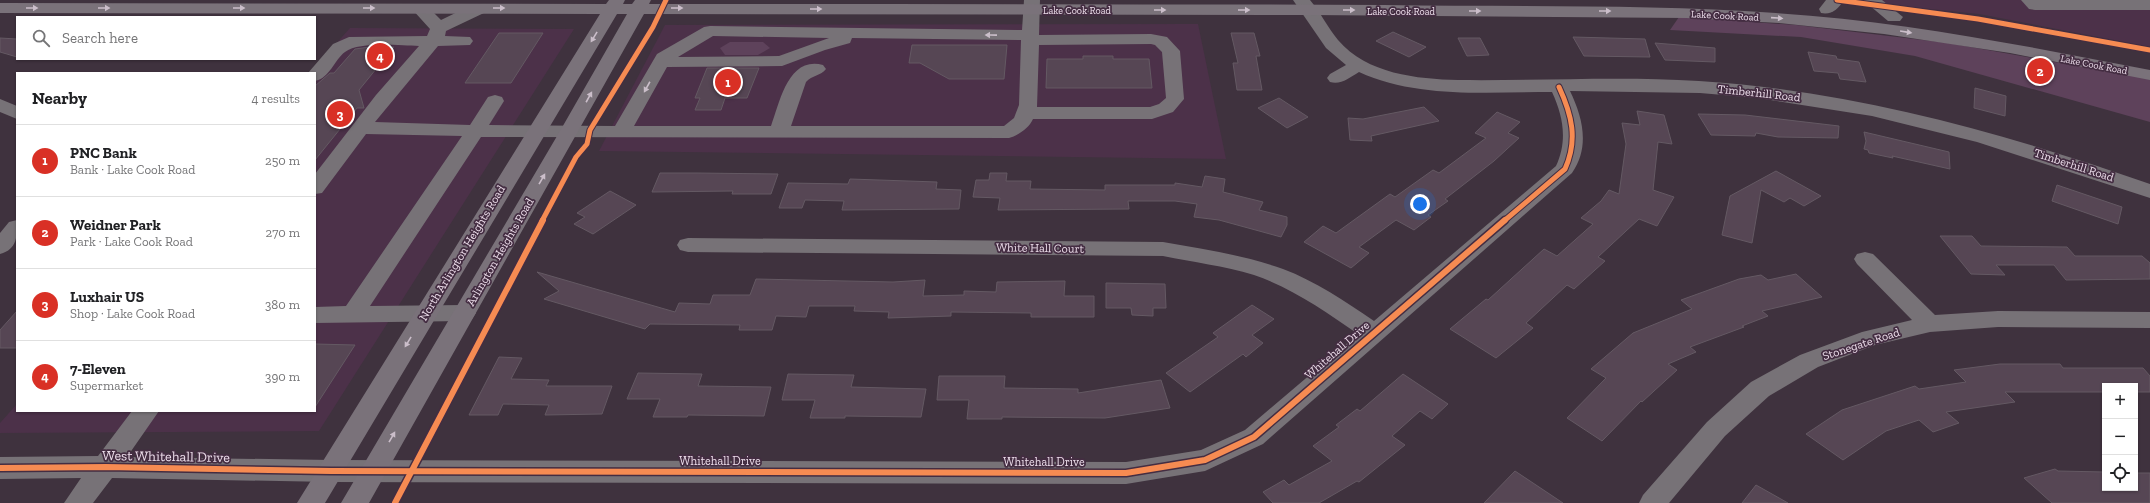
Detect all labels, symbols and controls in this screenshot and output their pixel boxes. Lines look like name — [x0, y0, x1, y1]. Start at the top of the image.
one-way arrow — [26, 5, 39, 11]
one-way arrow — [98, 5, 111, 11]
one-way arrow — [233, 5, 246, 11]
one-way arrow — [363, 5, 376, 11]
one-way arrow — [493, 5, 506, 11]
one-way arrow — [671, 5, 684, 11]
street label: Lake Cook Road — [1043, 5, 1111, 17]
one-way arrow — [810, 6, 823, 12]
street label: Lake Cook Road — [1367, 6, 1435, 18]
one-way arrow — [1154, 7, 1167, 13]
one-way arrow — [1238, 7, 1251, 13]
one-way arrow — [1343, 7, 1356, 13]
one-way arrow — [1469, 8, 1482, 14]
one-way arrow — [1599, 8, 1612, 14]
street label: Lake Cook Road — [1691, 8, 1760, 24]
one-way arrow — [1771, 15, 1783, 22]
search box — [16, 16, 316, 60]
icon: search — [30, 27, 52, 49]
text: Search here — [62, 29, 138, 47]
one-way arrow — [1900, 29, 1912, 35]
one-way arrow — [591, 31, 598, 43]
one-way arrow — [984, 32, 997, 38]
pin: 4 — [367, 41, 393, 71]
street label: Lake Cook Road — [2059, 53, 2129, 77]
pin: 2 — [2027, 56, 2053, 86]
pin: 1 — [715, 67, 741, 97]
one-way arrow — [643, 81, 650, 93]
street label: Timberhill Road — [1717, 82, 1801, 104]
text: Nearby — [32, 88, 87, 108]
text: 4 results — [252, 91, 300, 106]
one-way arrow — [585, 91, 592, 103]
pin: 3 — [327, 99, 353, 129]
text: PNC Bank — [70, 144, 137, 162]
street label: Timberhill Road — [2032, 145, 2116, 185]
text: 1 — [42, 153, 48, 168]
text: 250 m — [265, 153, 300, 168]
text: Bank · Lake Cook Road — [70, 162, 195, 177]
one-way arrow — [538, 174, 545, 185]
street label: North Arlington Heights Road — [416, 182, 508, 323]
your location — [1410, 194, 1430, 214]
street label: Arlington Heights Road — [463, 195, 537, 308]
text: Weidner Park — [70, 216, 161, 234]
text: 2 — [42, 225, 48, 240]
text: 270 m — [266, 225, 300, 240]
text: Park · Lake Cook Road — [70, 234, 193, 249]
street label: White Hall Court — [996, 240, 1085, 256]
text: Luxhair US — [70, 288, 144, 306]
text: 3 — [42, 297, 48, 312]
text: 380 m — [265, 297, 300, 312]
text: Shop · Lake Cook Road — [70, 306, 195, 321]
street label: Whitehall Drive — [1302, 318, 1373, 382]
street label: Stonegate Road — [1821, 325, 1902, 363]
one-way arrow — [404, 337, 412, 347]
text: 7-Eleven — [70, 360, 126, 378]
text: 4 — [41, 369, 49, 384]
text: 390 m — [265, 369, 300, 384]
text: Supermarket — [70, 378, 143, 393]
map controls — [2102, 383, 2138, 491]
button: + — [2102, 383, 2138, 419]
button: − — [2102, 419, 2138, 455]
one-way arrow — [389, 431, 396, 443]
street label: West Whitehall Drive — [102, 447, 230, 466]
street label: Whitehall Drive — [679, 454, 761, 468]
street label: Whitehall Drive — [1003, 455, 1085, 469]
button: locate — [2102, 455, 2138, 491]

